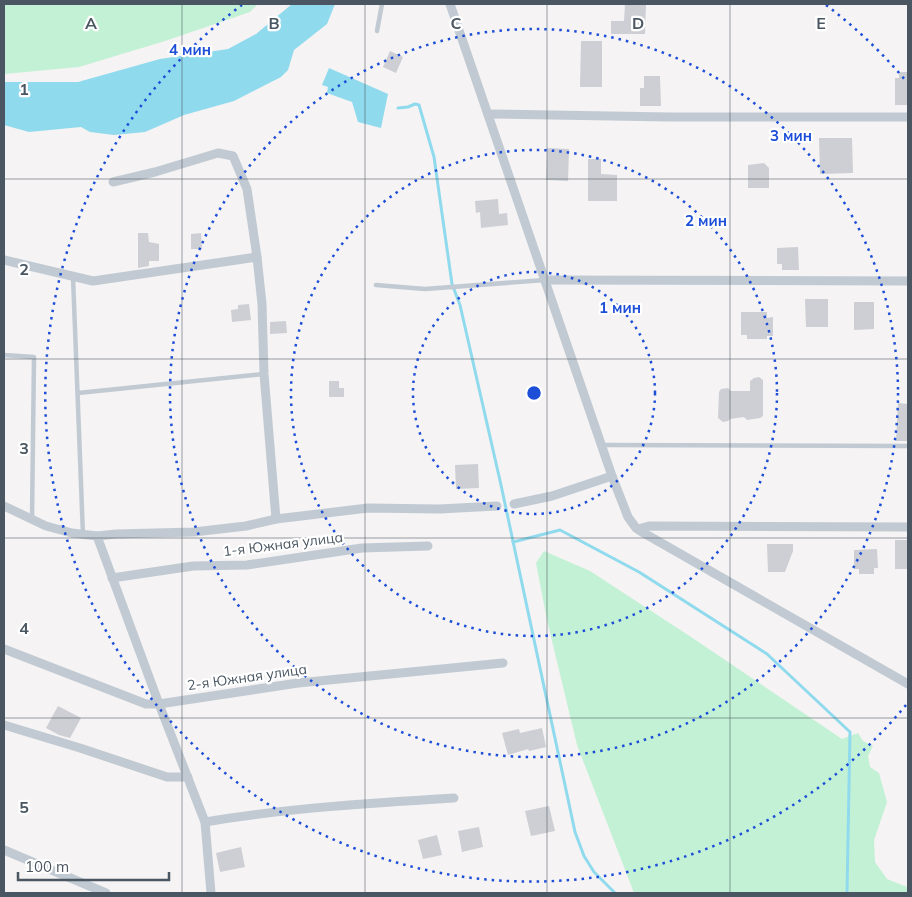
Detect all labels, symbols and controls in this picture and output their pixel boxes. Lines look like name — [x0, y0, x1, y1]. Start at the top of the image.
text: A — [85, 13, 97, 33]
text: B — [268, 13, 280, 33]
text: C — [451, 13, 462, 33]
text: D — [632, 13, 644, 33]
text: E — [816, 13, 826, 33]
text: 4 мин — [169, 40, 211, 59]
text: 1 — [19, 79, 29, 99]
text: 3 мин — [770, 126, 812, 145]
text: 2 мин — [685, 211, 727, 230]
text: 2 — [19, 259, 29, 279]
text: 1 мин — [599, 298, 641, 317]
centre of rings — [525, 384, 543, 402]
text: 3 — [19, 438, 29, 458]
street label: 1-я Южная улица — [222, 528, 344, 560]
text: 4 — [19, 618, 29, 638]
street label: 2-я Южная улица — [186, 660, 308, 694]
text: 5 — [19, 797, 29, 817]
scale bar — [18, 850, 169, 882]
text: 100 m — [25, 857, 69, 876]

